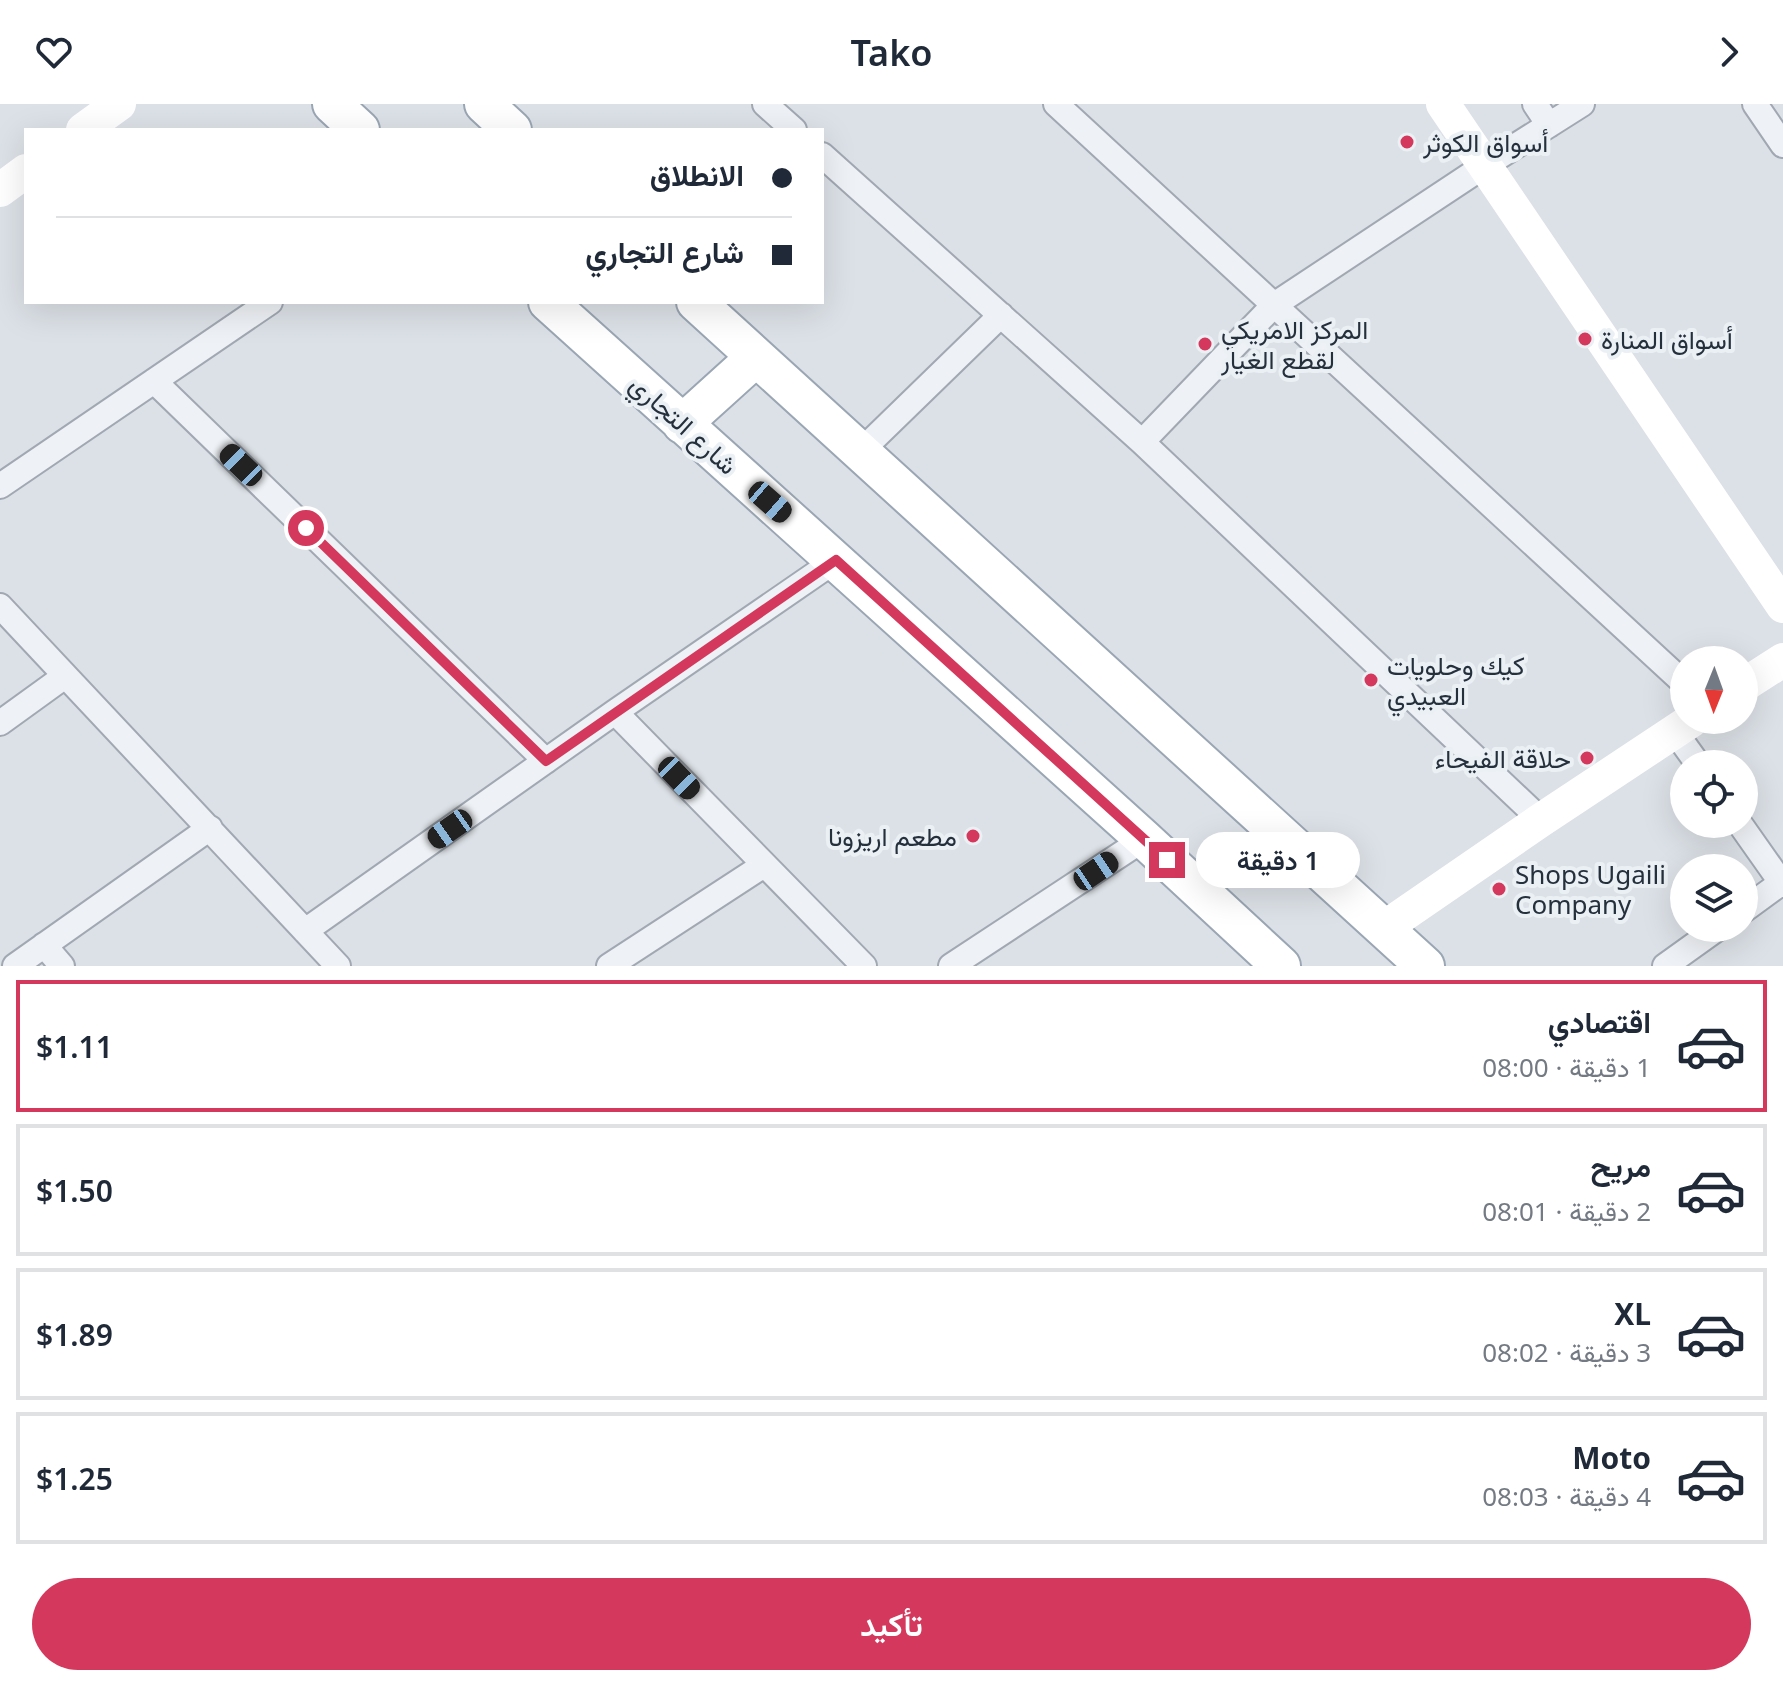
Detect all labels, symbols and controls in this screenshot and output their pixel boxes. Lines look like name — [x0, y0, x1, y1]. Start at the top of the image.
text: Tako — [850, 28, 933, 77]
icon: heart — [32, 30, 76, 74]
icon: forward — [1707, 30, 1751, 74]
place label: أسواق الكوثر — [1422, 124, 1548, 160]
marker: أسواق الكوثر — [1398, 133, 1416, 151]
text: الانطلاق — [650, 154, 744, 195]
text: شارع التجاري — [585, 231, 744, 272]
place label: المركز الامريكي لقطع الغيار — [1220, 311, 1368, 378]
place label: أسواق المنارة — [1601, 321, 1733, 357]
marker: أسواق المنارة — [1576, 330, 1594, 348]
marker: المركز الامريكي لقطع الغيار — [1196, 335, 1214, 353]
street label: شارع التجاري — [620, 366, 746, 485]
car — [215, 440, 267, 490]
car — [744, 477, 796, 527]
route start — [288, 510, 324, 546]
north arrow — [1670, 646, 1758, 734]
map controls — [1670, 646, 1758, 942]
place label: كيك وحلويات العبيدي — [1387, 647, 1525, 717]
marker: كيك وحلويات العبيدي — [1362, 671, 1380, 689]
place label: حلاقة الفيحاء — [1435, 740, 1571, 776]
marker: حلاقة الفيحاء — [1578, 749, 1596, 767]
button: locate — [1670, 750, 1758, 838]
car — [654, 752, 704, 804]
car — [423, 805, 477, 853]
place label: مطعم اريزونا — [828, 818, 957, 854]
marker: مطعم اريزونا — [964, 827, 982, 845]
callout: 1 دقيقة — [1195, 832, 1359, 888]
route end — [1149, 842, 1185, 878]
text: 1 دقيقة — [1237, 842, 1319, 878]
car — [1069, 848, 1123, 894]
button: layers — [1670, 854, 1758, 942]
place label: Shops Ugaili Company — [1515, 856, 1666, 922]
marker: Shops Ugaili Company — [1490, 880, 1508, 898]
text: اقتصادي — [1548, 1001, 1651, 1042]
icon: car — [1675, 1010, 1747, 1082]
text: $1.11 — [36, 1026, 113, 1067]
text: 1 دقيقة · 08:00 — [1482, 1049, 1651, 1085]
text: مريح — [1591, 1145, 1651, 1186]
icon: car — [1675, 1154, 1747, 1226]
text: $1.50 — [36, 1170, 113, 1211]
text: 2 دقيقة · 08:01 — [1482, 1193, 1651, 1229]
text: XL — [1614, 1293, 1651, 1334]
icon: car — [1675, 1298, 1747, 1370]
text: $1.89 — [36, 1314, 113, 1355]
text: 3 دقيقة · 08:02 — [1482, 1334, 1651, 1370]
text: Moto — [1572, 1437, 1651, 1478]
icon: car — [1675, 1442, 1747, 1514]
text: $1.25 — [36, 1458, 113, 1499]
text: 4 دقيقة · 08:03 — [1482, 1478, 1651, 1514]
button: تأكيد — [32, 1578, 1751, 1670]

